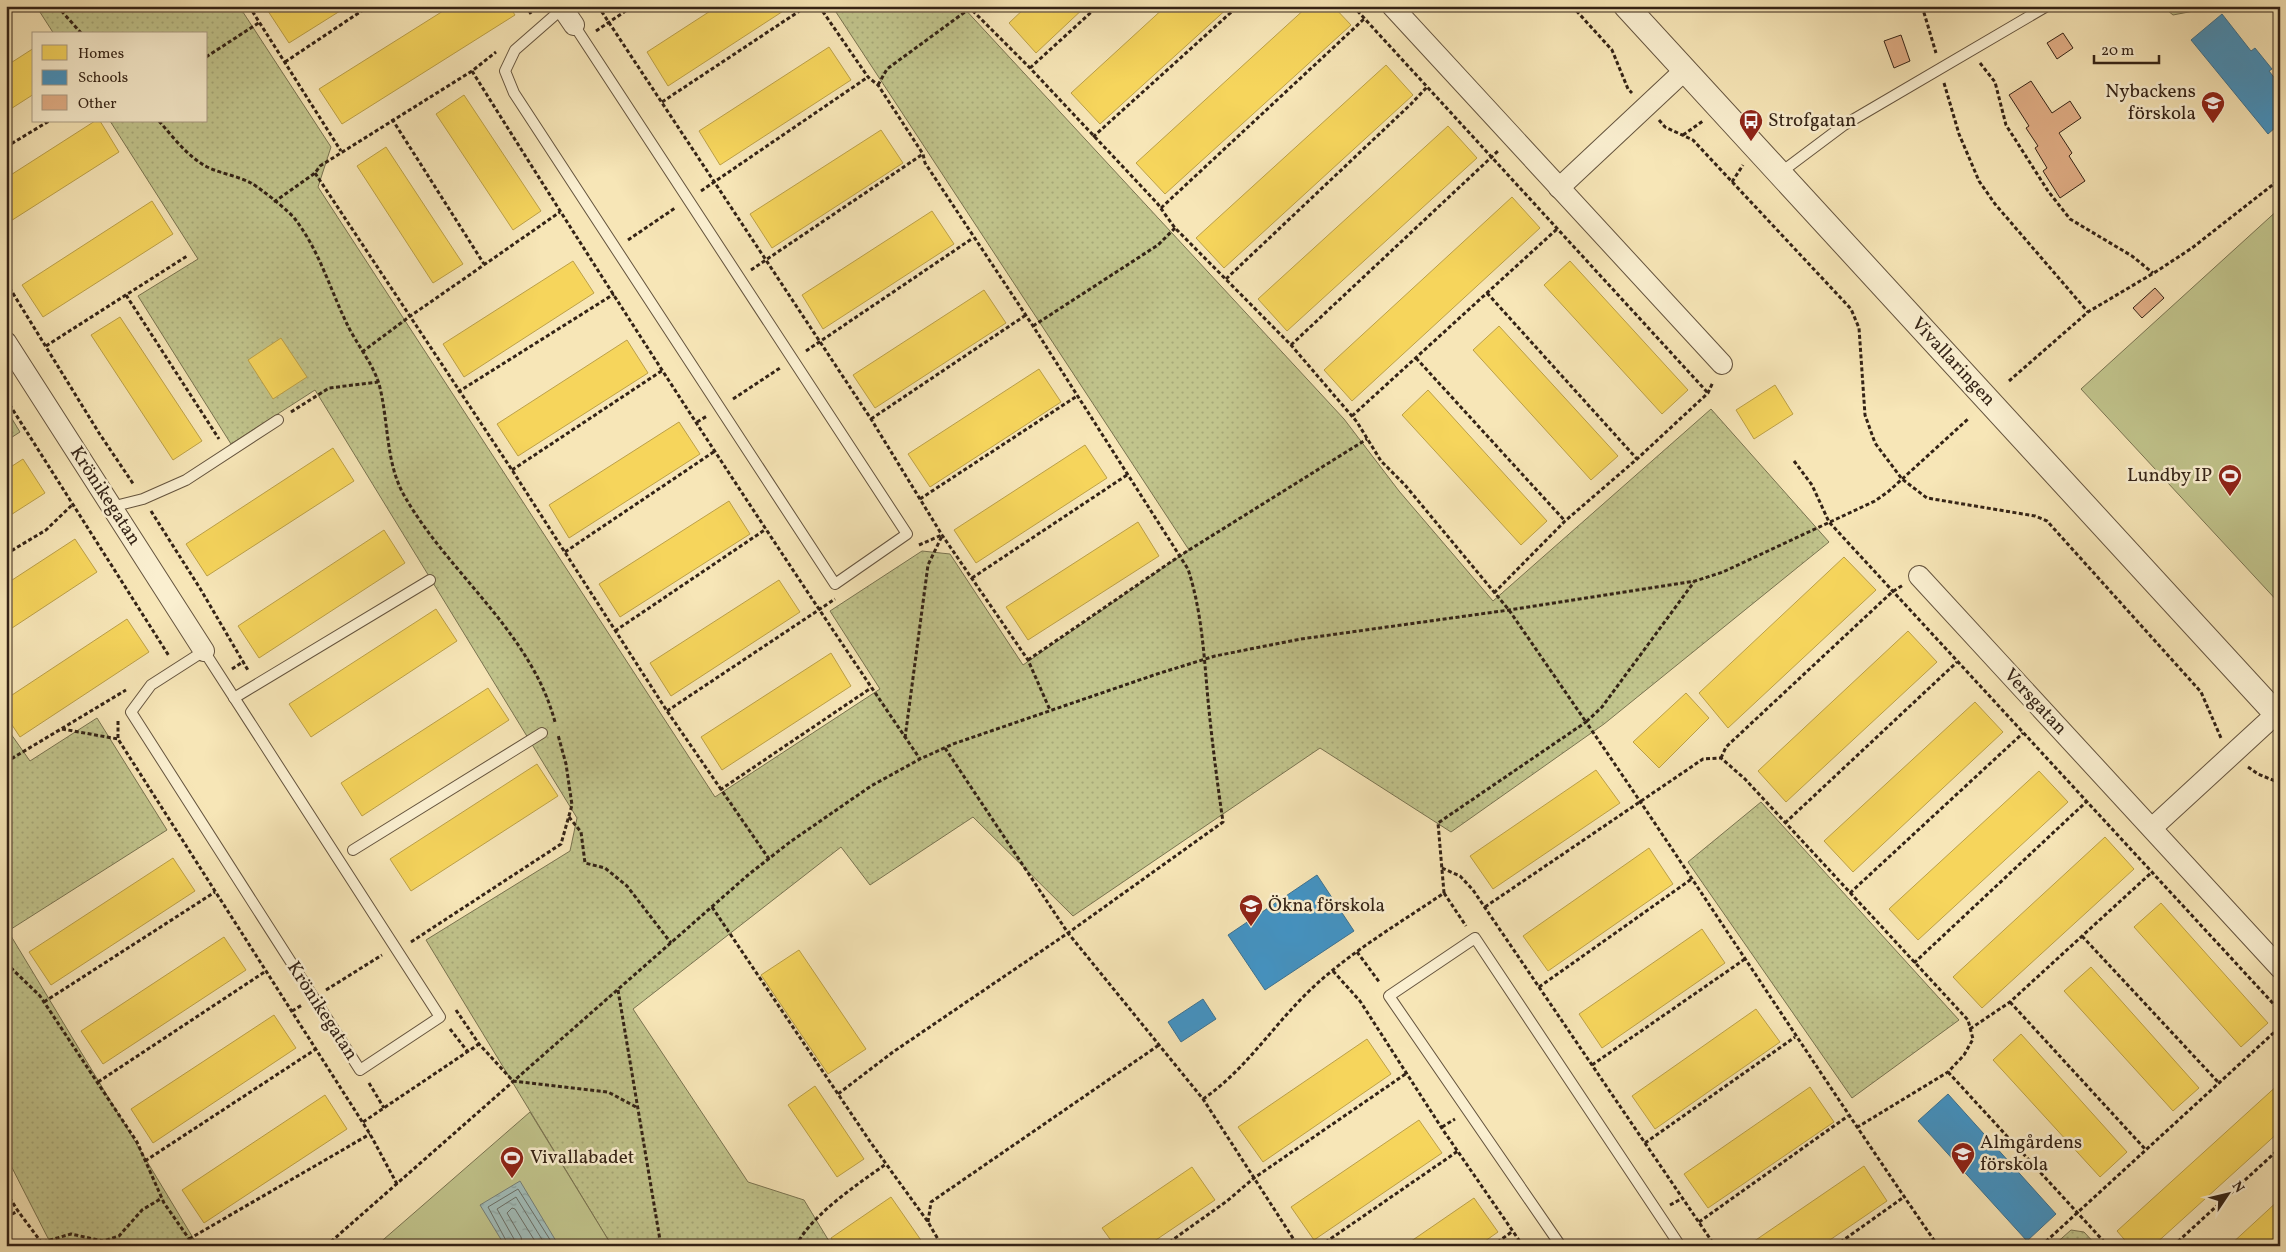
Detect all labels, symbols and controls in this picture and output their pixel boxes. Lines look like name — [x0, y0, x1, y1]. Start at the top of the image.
legend — [32, 32, 208, 122]
scale bar — [2094, 32, 2158, 64]
text: 20 m — [2101, 41, 2134, 62]
text: Homes — [78, 44, 124, 65]
text: Schools — [78, 68, 128, 89]
place label: Nybackens förskola — [2105, 79, 2196, 127]
school or university icon: Nybackens förskola — [2200, 90, 2226, 124]
text: Other — [78, 94, 117, 115]
bus stop icon: Strofgatan — [1738, 108, 1764, 142]
place label: Strofgatan — [1768, 108, 1856, 134]
street label: Vivallaringen — [1905, 312, 2001, 412]
street label: Krönikegatan — [63, 441, 147, 551]
place label: Lundby IP — [2127, 463, 2212, 489]
sports icon: Lundby IP — [2217, 463, 2243, 497]
street label: Versgatan — [1997, 663, 2073, 741]
school or university icon: Ökna förskola — [1238, 893, 1264, 927]
place label: Ökna förskola — [1268, 893, 1385, 919]
street label: Krönikegatan — [280, 956, 364, 1066]
place label: Almgårdens förskola — [1980, 1130, 2082, 1178]
school or university icon: Almgårdens förskola — [1950, 1141, 1976, 1175]
sports icon: Vivallabadet — [499, 1145, 525, 1179]
place label: Vivallabadet — [530, 1145, 635, 1171]
north arrow — [2204, 1170, 2254, 1220]
text: N — [2227, 1178, 2248, 1197]

